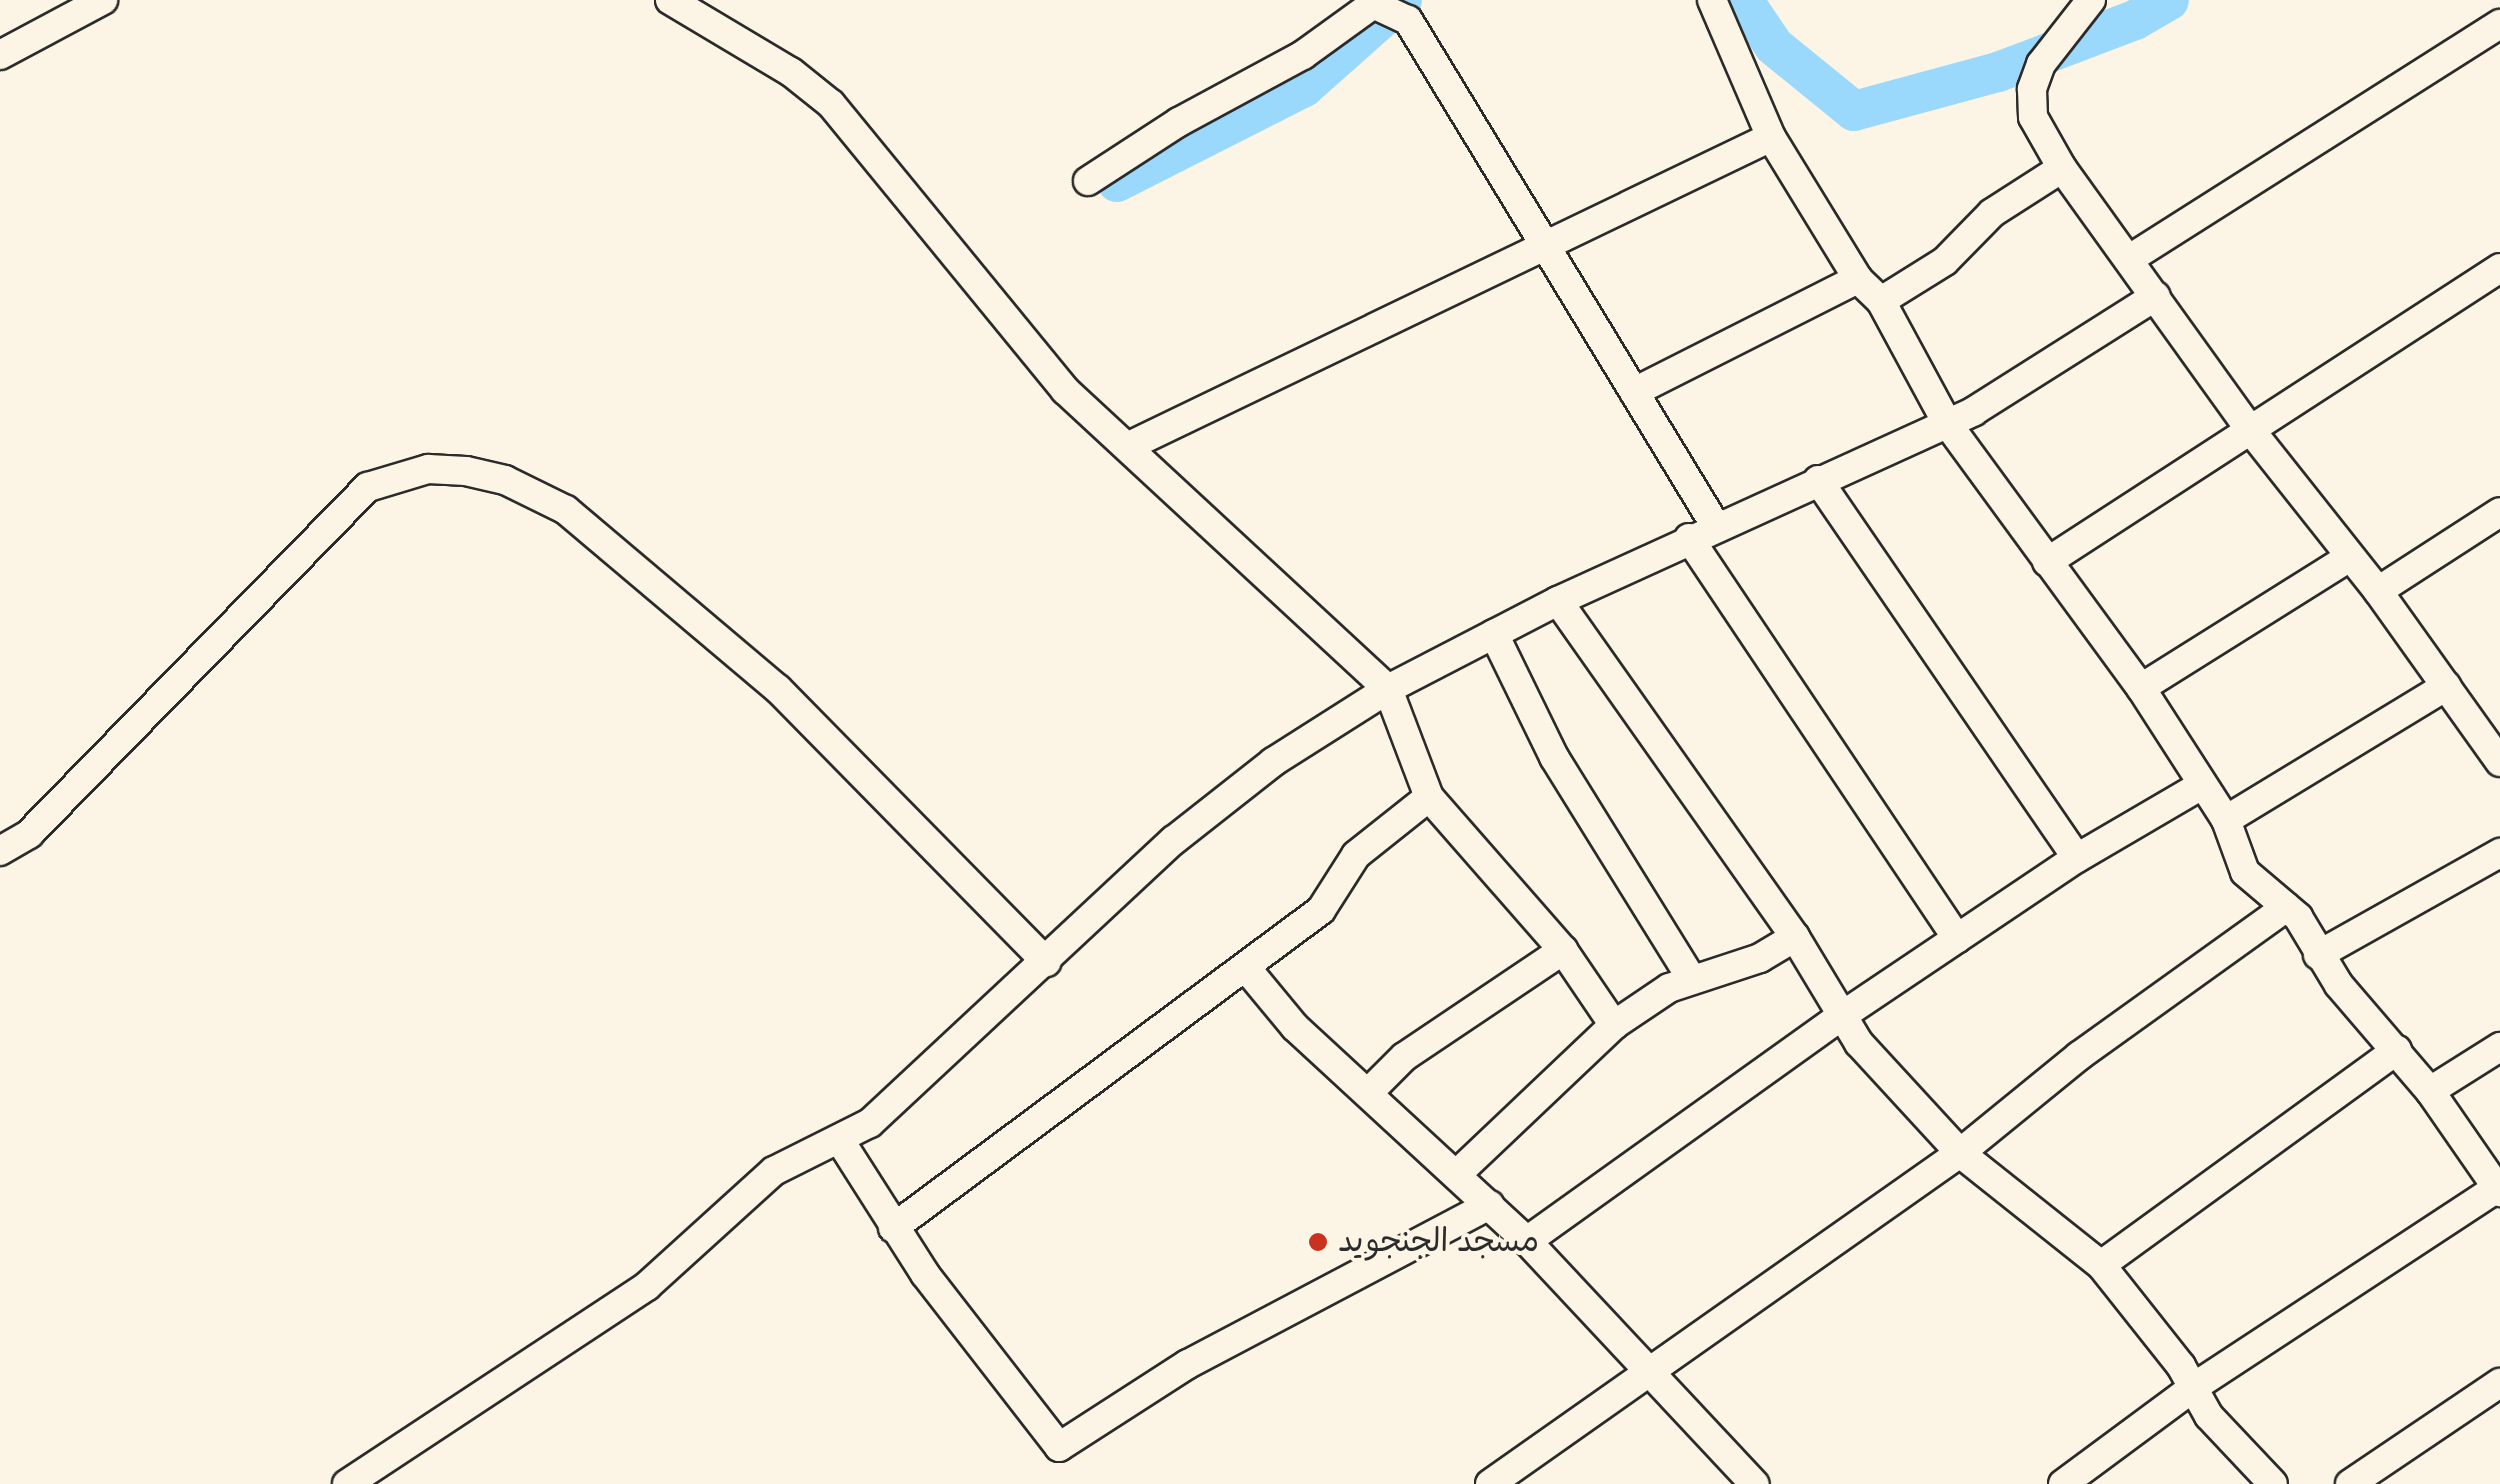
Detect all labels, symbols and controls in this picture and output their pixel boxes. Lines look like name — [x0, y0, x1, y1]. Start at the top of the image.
place label: مسجد الجنجويد — [1338, 1223, 1539, 1261]
marker: مسجد الجنجويد — [1307, 1231, 1329, 1253]

